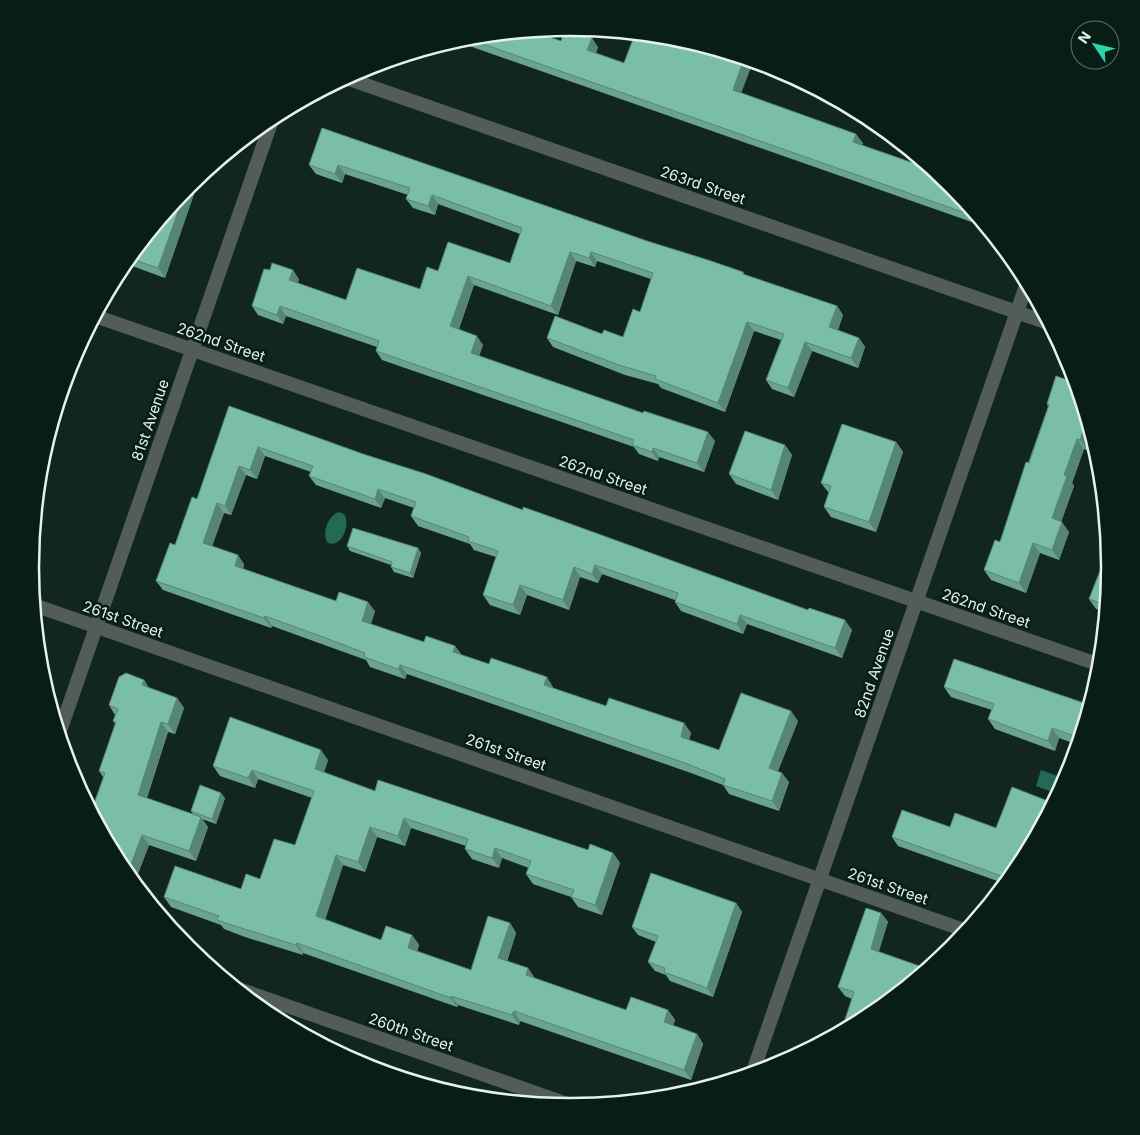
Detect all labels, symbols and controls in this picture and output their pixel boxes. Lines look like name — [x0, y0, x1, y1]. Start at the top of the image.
north arrow — [1070, 20, 1120, 70]
text: N — [1074, 28, 1094, 47]
street label: 263rd Street — [658, 162, 748, 208]
street label: 262nd Street — [174, 318, 268, 366]
street label: 81st Avenue — [127, 377, 173, 463]
street label: 262nd Street — [556, 451, 650, 499]
street label: 262nd Street — [939, 584, 1033, 632]
street label: 261st Street — [80, 596, 166, 642]
street label: 82nd Avenue — [850, 626, 898, 720]
street label: 261st Street — [463, 729, 549, 775]
street label: 261st Street — [845, 863, 931, 909]
street label: 260th Street — [366, 1009, 456, 1055]

